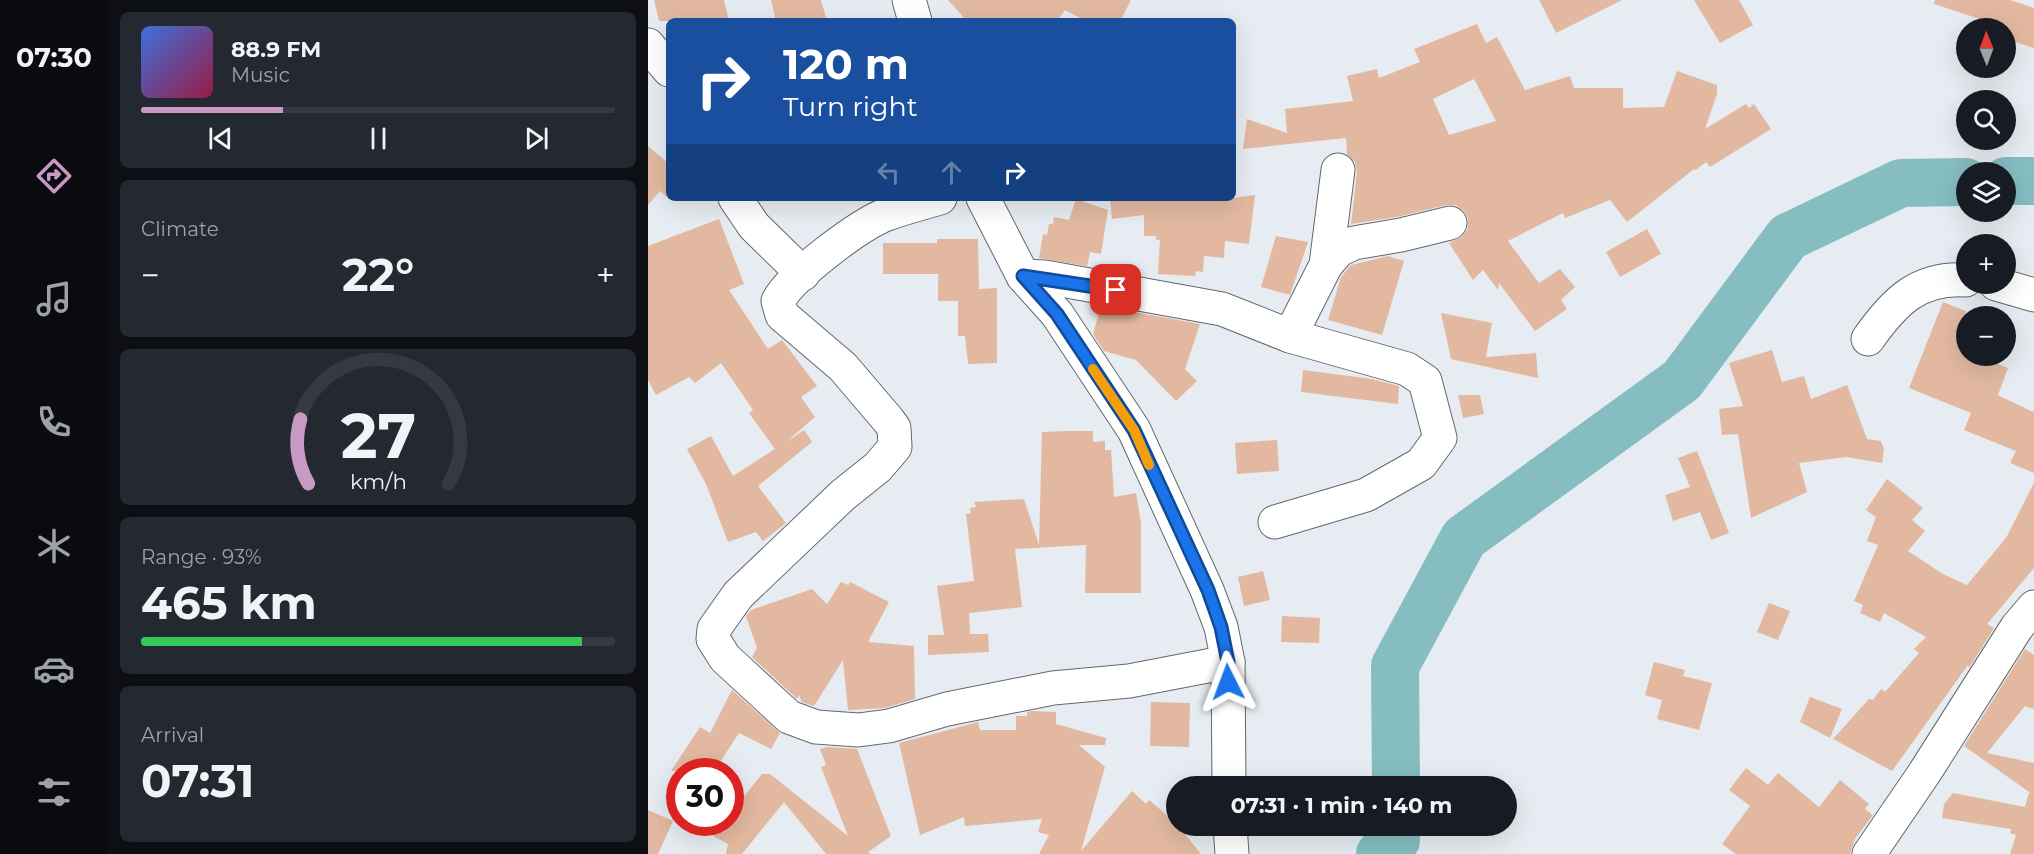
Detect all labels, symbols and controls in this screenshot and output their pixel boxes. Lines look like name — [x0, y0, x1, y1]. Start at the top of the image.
north arrow — [1956, 18, 2016, 78]
map controls — [1956, 18, 2016, 366]
text: 88.9 FM — [231, 36, 321, 63]
text: 120 m — [783, 38, 909, 90]
text: 07:30 — [16, 41, 92, 74]
icon: right — [684, 42, 762, 120]
text: Music — [231, 63, 290, 87]
text: Turn right — [783, 90, 918, 123]
button: search — [1956, 90, 2016, 150]
icon: previous — [204, 122, 237, 155]
icon: pause — [362, 122, 395, 155]
icon: next — [520, 122, 553, 155]
icon: directions — [33, 155, 75, 197]
icon: left — [872, 156, 905, 189]
icon: ahead — [935, 156, 968, 189]
icon: right — [998, 156, 1031, 189]
button: layers — [1956, 162, 2016, 222]
text: Climate — [141, 217, 219, 241]
button: + — [1956, 234, 2016, 294]
text: 22° — [342, 247, 414, 302]
text: − — [141, 255, 160, 295]
text: + — [596, 255, 615, 295]
pin — [1090, 264, 1141, 315]
icon: arrive — [1099, 273, 1132, 306]
icon: music — [33, 278, 75, 320]
button: − — [1956, 306, 2016, 366]
text: 27 — [340, 398, 416, 474]
icon: phone — [33, 401, 75, 443]
text: km/h — [349, 468, 407, 494]
icon: climate — [33, 525, 75, 567]
text: Range · 93% — [141, 545, 262, 569]
text: 465 km — [141, 575, 317, 630]
icon: car — [33, 648, 75, 690]
position arrow — [1196, 650, 1260, 714]
text: Arrival — [141, 723, 204, 747]
text: 07:31 — [141, 753, 254, 808]
speed limit sign: 30 — [666, 758, 744, 836]
icon: filters — [33, 771, 75, 813]
text: 07:31 · 1 min · 140 m — [1231, 792, 1452, 819]

